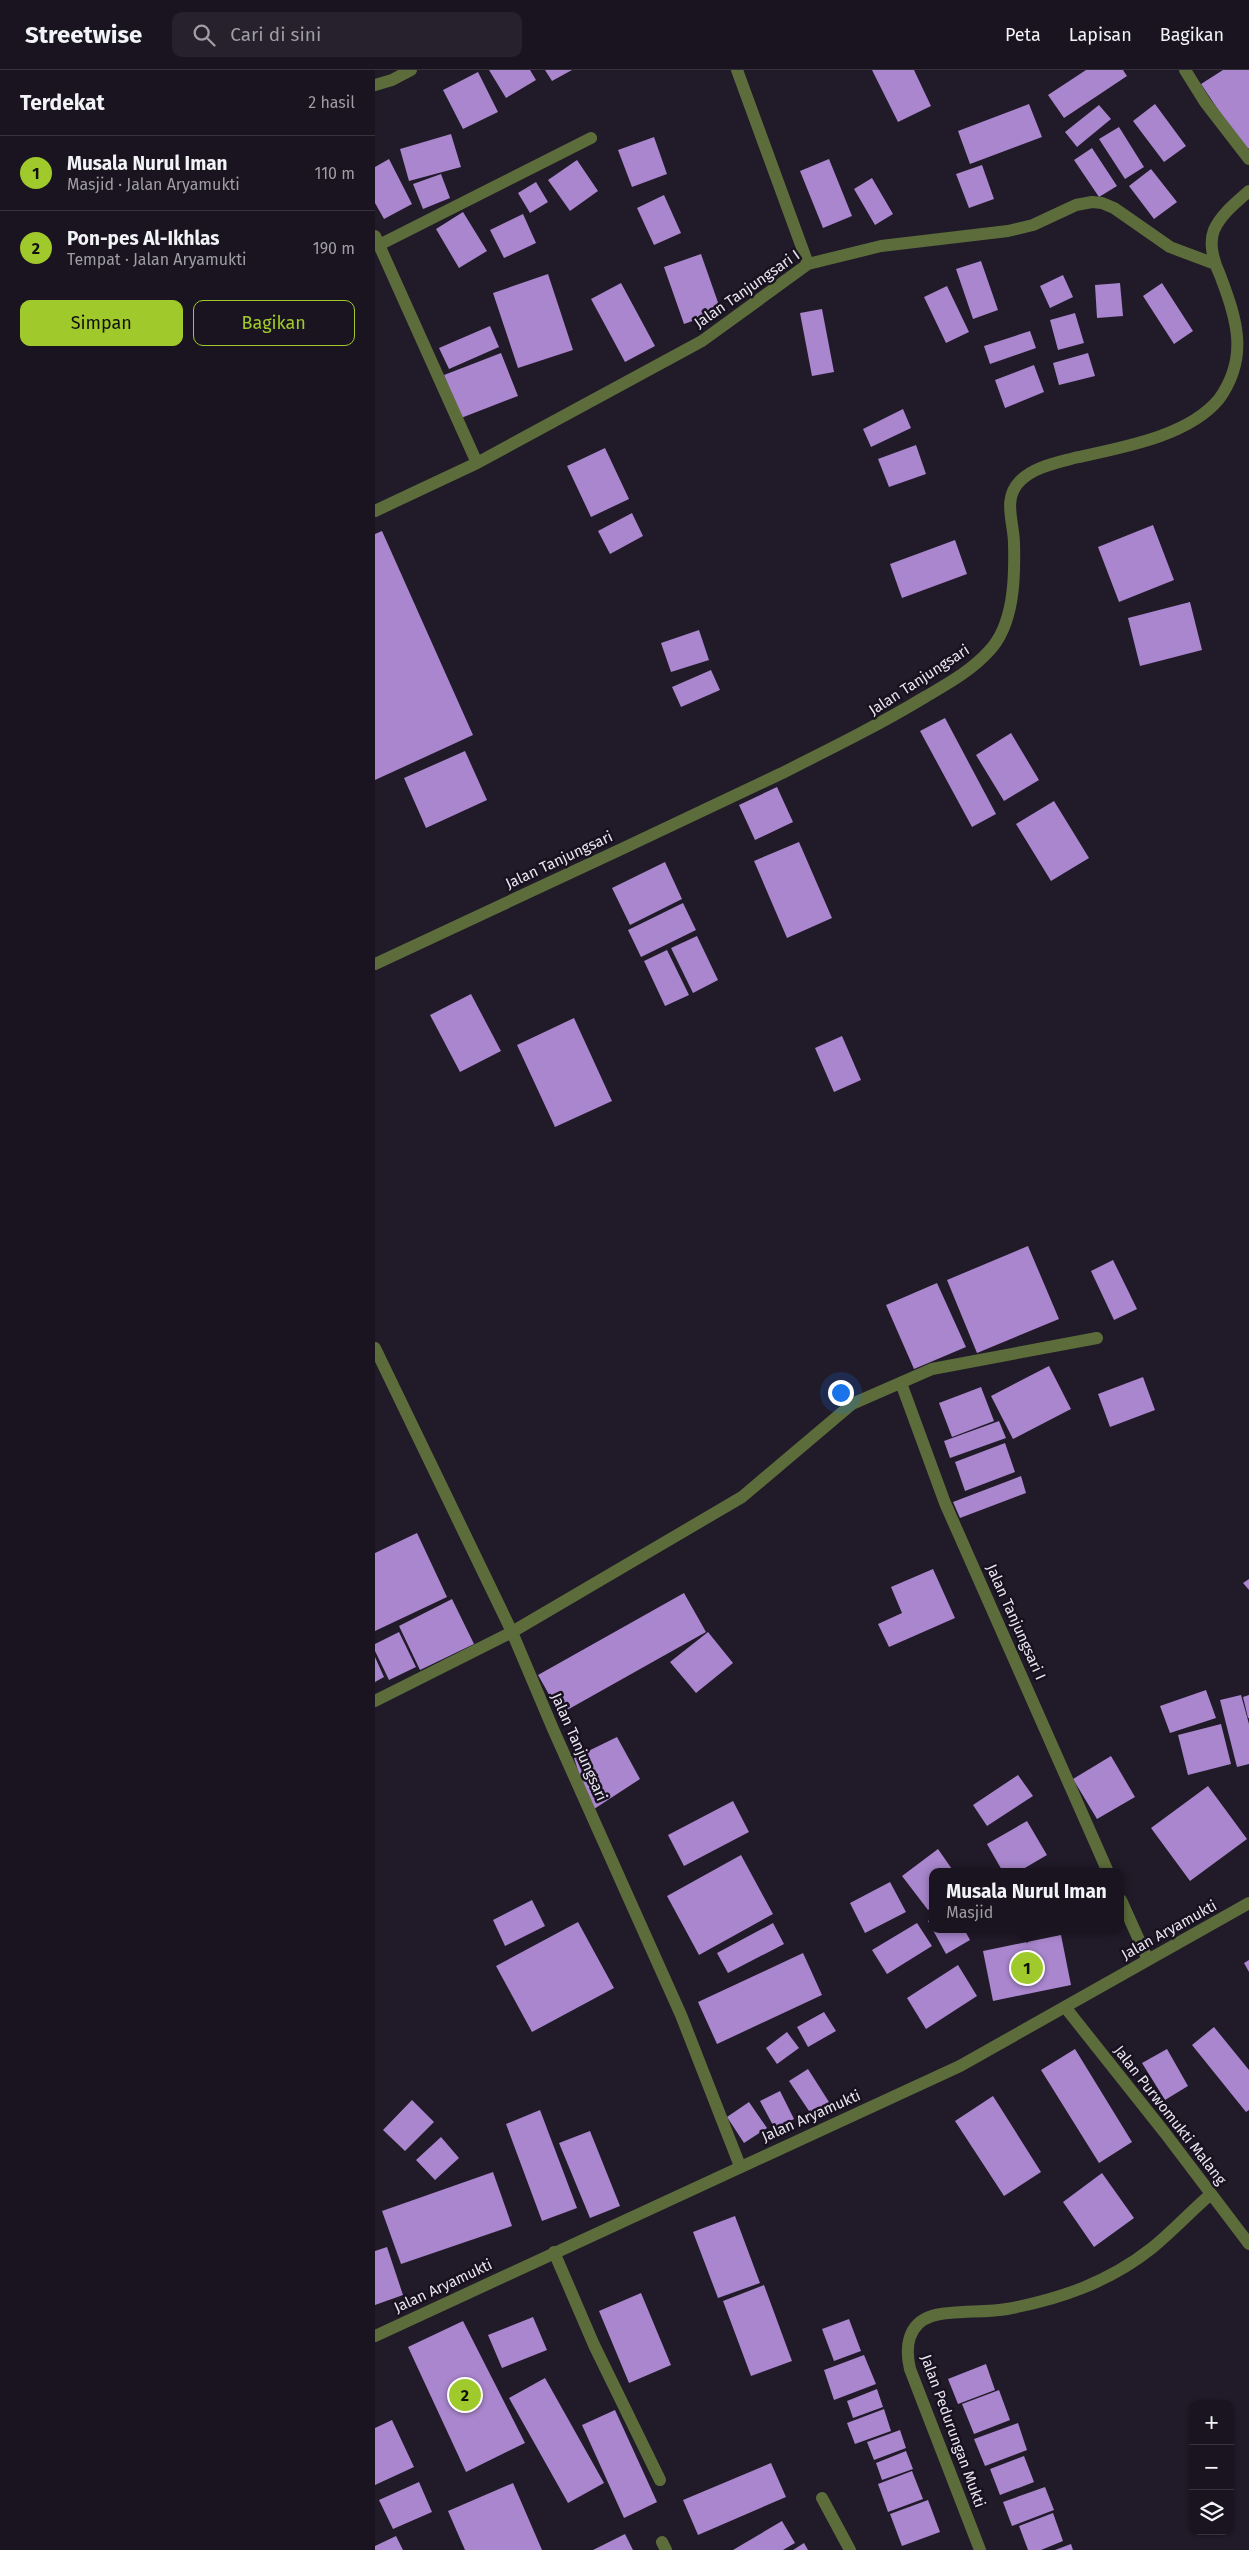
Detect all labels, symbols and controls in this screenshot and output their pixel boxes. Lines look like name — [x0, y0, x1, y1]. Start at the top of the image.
search box — [172, 12, 522, 57]
text: Streetwise — [25, 21, 142, 49]
icon: search — [190, 21, 218, 49]
text: Cari di sini — [230, 23, 321, 46]
text: Peta — [1005, 24, 1041, 46]
text: Lapisan — [1069, 24, 1132, 46]
text: Bagikan — [1160, 24, 1224, 46]
text: Terdekat — [20, 90, 105, 116]
text: 2 hasil — [308, 93, 355, 112]
text: Musala Nurul Iman — [67, 152, 228, 175]
text: 1 — [32, 164, 40, 183]
text: 110 m — [314, 164, 355, 183]
text: Masjid · Jalan Aryamukti — [67, 175, 240, 194]
text: Pon-pes Al-Ikhlas — [67, 227, 220, 250]
text: 2 — [32, 239, 40, 258]
text: 190 m — [313, 239, 355, 258]
street label: Jalan Tanjungsari I — [691, 246, 803, 332]
text: Tempat · Jalan Aryamukti — [67, 250, 247, 269]
button: Simpan — [20, 300, 183, 346]
button: Bagikan — [193, 300, 355, 346]
street label: Jalan Tanjungsari — [865, 641, 973, 719]
street label: Jalan Tanjungsari — [503, 827, 615, 893]
your location — [828, 1380, 854, 1406]
street label: Jalan Tanjungsari I — [982, 1561, 1050, 1683]
street label: Jalan Tanjungsari — [547, 1690, 611, 1804]
popup — [929, 1868, 1124, 1933]
text: Musala Nurul Iman — [946, 1880, 1107, 1903]
street label: Jalan Aryamukti — [1118, 1896, 1220, 1964]
text: Masjid — [946, 1903, 993, 1922]
pin: 1 — [1011, 1949, 1043, 1987]
street label: Jalan Purwomukti Malang — [1110, 2042, 1230, 2188]
street label: Jalan Aryamukti — [759, 2086, 863, 2146]
street label: Jalan Aryamukti — [391, 2255, 495, 2317]
street label: Jalan Pedurungan Mukti — [917, 2352, 989, 2510]
pin: 2 — [449, 2376, 481, 2414]
map controls — [1189, 2400, 1234, 2535]
button: + — [1189, 2400, 1234, 2445]
button: − — [1189, 2445, 1234, 2490]
button: layers — [1189, 2490, 1234, 2535]

